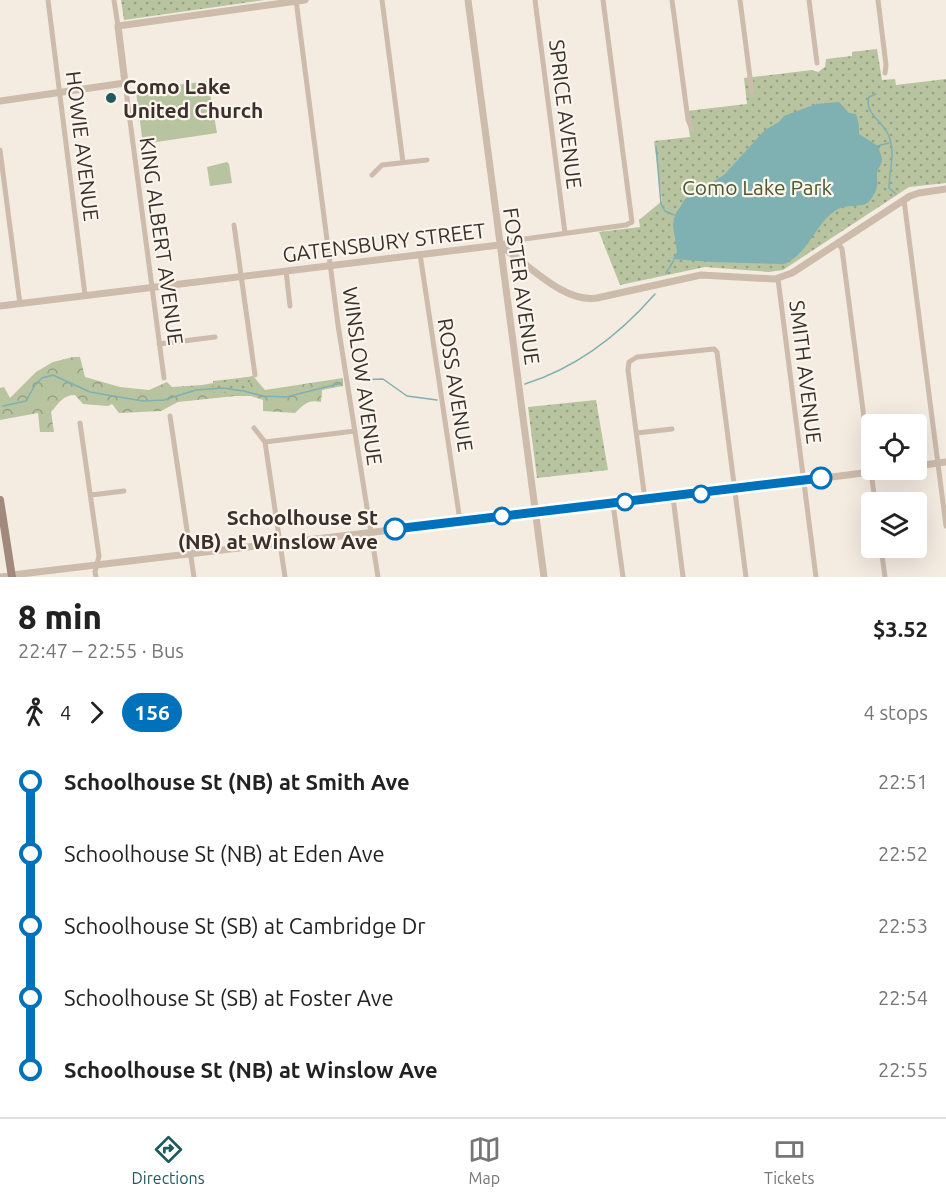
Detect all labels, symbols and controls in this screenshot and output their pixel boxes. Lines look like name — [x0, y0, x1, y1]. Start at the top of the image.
street label: SPRICE AVENUE — [545, 38, 587, 190]
street label: HOWIE AVENUE — [62, 70, 104, 222]
place label: Como Lake United Church — [123, 74, 263, 122]
marker: Como Lake United Church — [104, 91, 118, 105]
street label: KING ALBERT AVENUE — [136, 135, 188, 347]
park label: Como Lake Park — [682, 175, 833, 199]
street label: FOSTER AVENUE — [499, 206, 545, 366]
street label: GATENSBURY STREET — [281, 218, 487, 266]
street label: WINSLOW AVENUE — [339, 285, 387, 467]
street label: SMITH AVENUE — [785, 299, 827, 445]
street label: ROSS AVENUE — [434, 316, 478, 454]
map controls — [861, 414, 927, 558]
button: locate — [861, 414, 927, 480]
unlabelled marker — [810, 467, 832, 489]
unlabelled marker — [692, 485, 710, 503]
button: layers — [861, 492, 927, 558]
unlabelled marker — [616, 493, 634, 511]
place label: Schoolhouse St (NB) at Winslow Ave — [178, 505, 378, 553]
unlabelled marker — [493, 507, 511, 525]
marker: Schoolhouse St (NB) at Winslow Ave — [384, 518, 406, 540]
text: 8 min — [18, 598, 102, 635]
text: $3.52 — [873, 616, 928, 641]
text: 22:47 – 22:55 · Bus — [18, 639, 184, 662]
icon: walk — [18, 696, 51, 729]
icon: forward — [80, 696, 113, 729]
text: 156 — [134, 700, 170, 724]
text: 4 — [60, 701, 71, 724]
text: 4 stops — [864, 701, 928, 724]
text: Schoolhouse St (NB) at Smith Ave — [64, 769, 410, 794]
text: 22:51 — [878, 770, 928, 793]
text: Schoolhouse St (NB) at Eden Ave — [64, 841, 385, 866]
text: 22:52 — [878, 842, 928, 865]
text: Schoolhouse St (SB) at Cambridge Dr — [64, 913, 426, 938]
text: 22:53 — [878, 914, 928, 937]
text: Schoolhouse St (SB) at Foster Ave — [64, 985, 394, 1010]
text: 22:54 — [878, 986, 928, 1009]
text: Schoolhouse St (NB) at Winslow Ave — [64, 1057, 438, 1082]
text: 22:55 — [878, 1058, 928, 1081]
tab: Directions — [132, 1133, 205, 1187]
tab: Map — [468, 1133, 501, 1187]
tab: Tickets — [764, 1133, 814, 1187]

